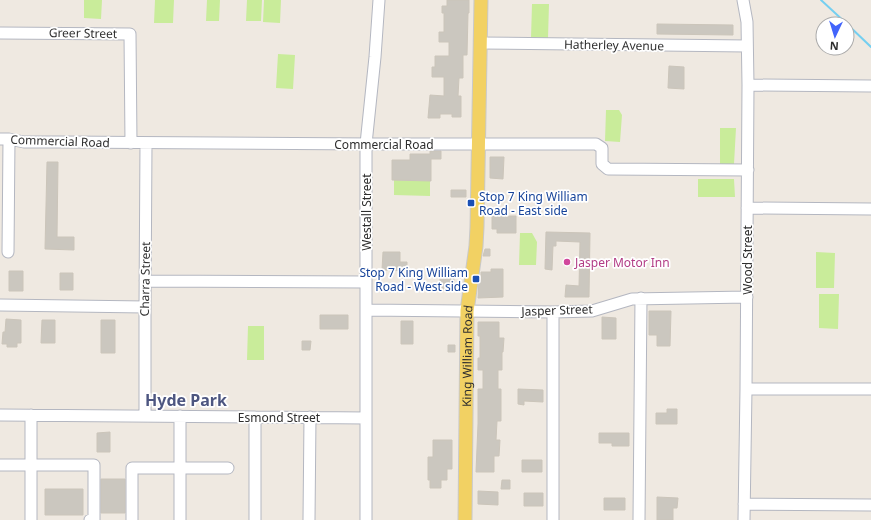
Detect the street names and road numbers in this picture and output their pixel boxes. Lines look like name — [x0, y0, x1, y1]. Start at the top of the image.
street label: Greer Street — [49, 24, 118, 42]
street label: Hatherley Avenue — [564, 36, 664, 54]
street label: Commercial Road — [10, 131, 110, 151]
street label: Commercial Road — [334, 136, 434, 153]
street label: Westall Street — [358, 173, 375, 251]
street label: Wood Street — [739, 225, 756, 295]
street label: Charra Street — [136, 241, 154, 317]
street label: Jasper Street — [520, 300, 594, 320]
street label: King William Road — [458, 304, 476, 407]
street label: Esmond Street — [238, 409, 321, 426]

